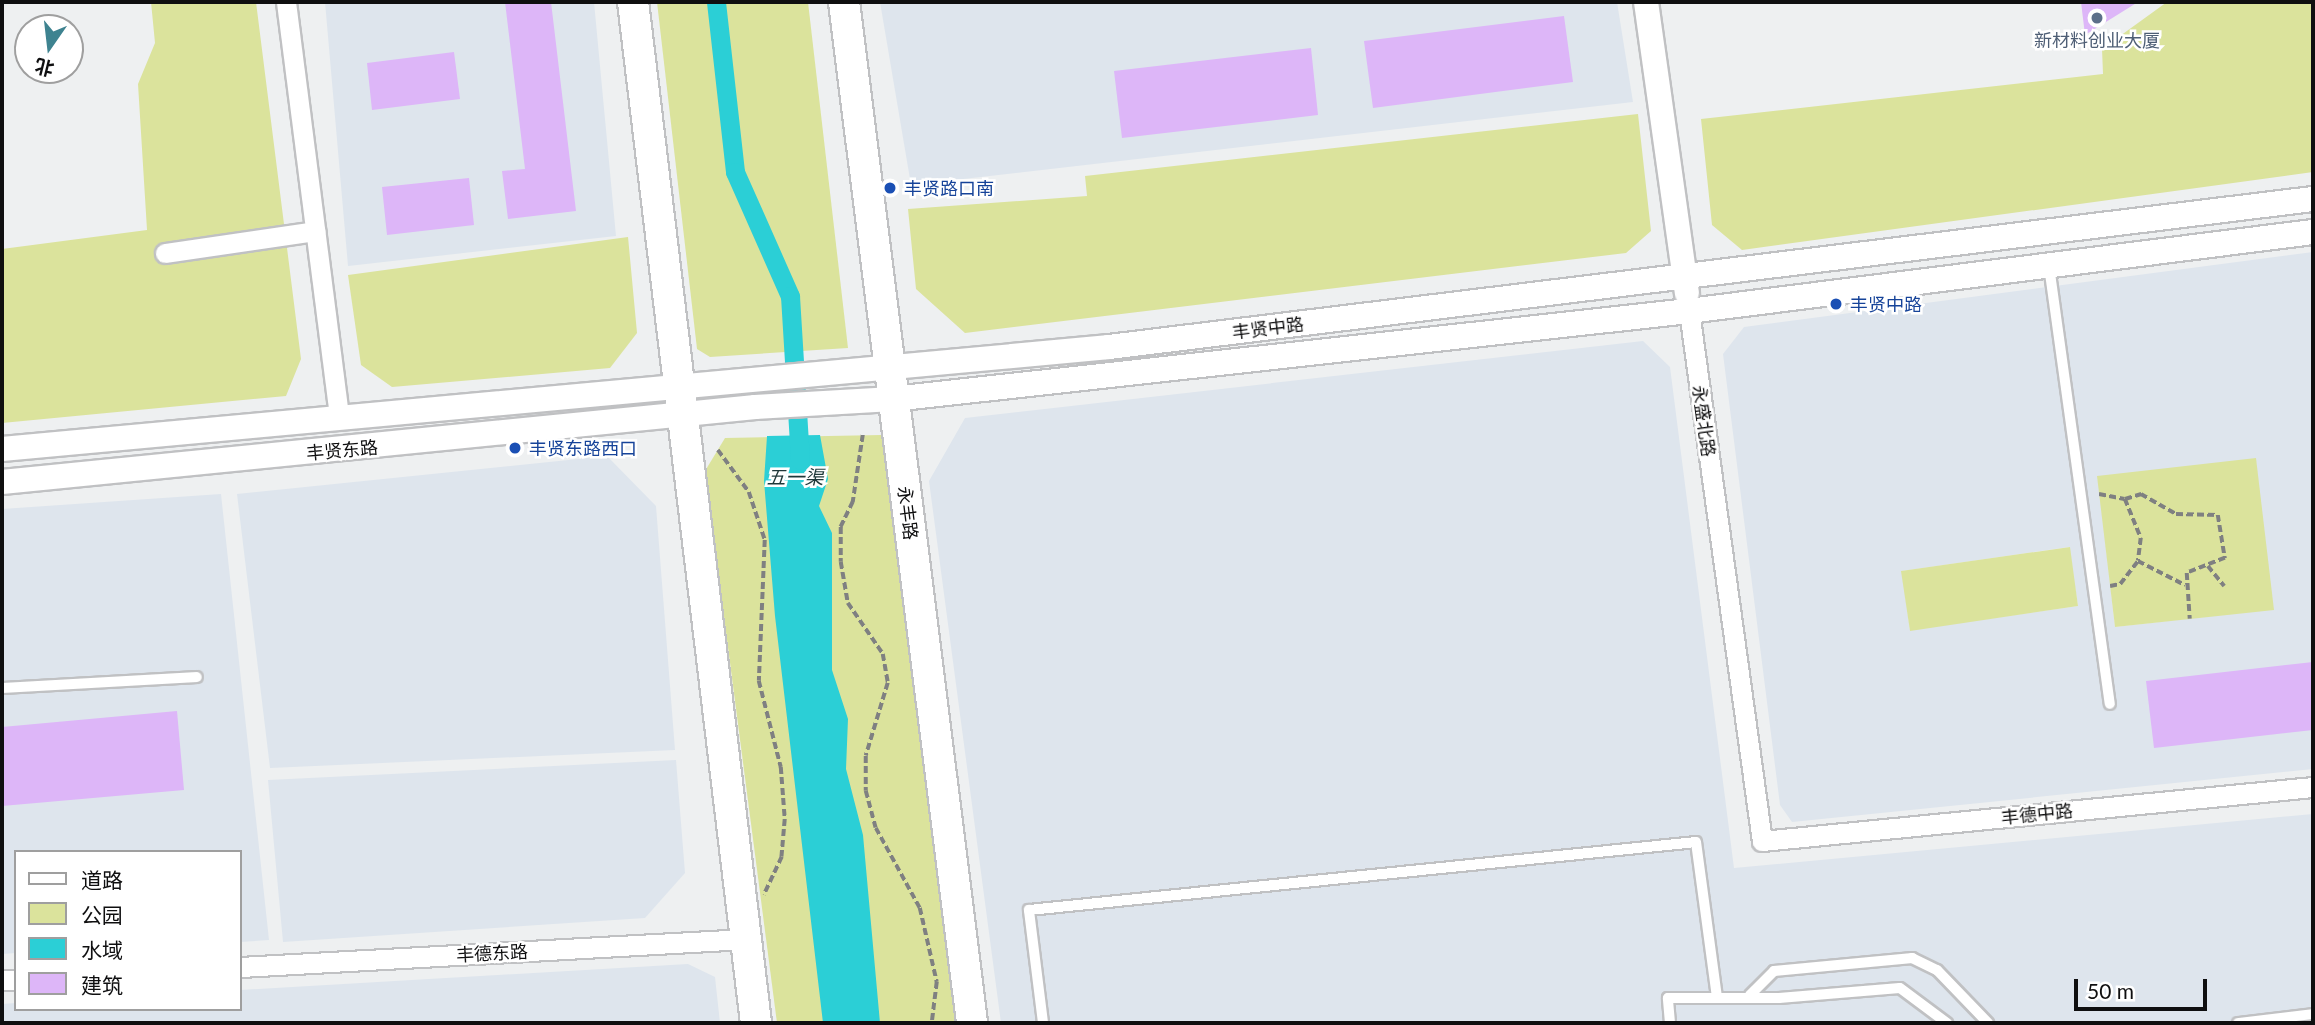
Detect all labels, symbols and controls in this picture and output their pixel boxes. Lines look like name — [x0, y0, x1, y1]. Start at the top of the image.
marker: 新材料创业大厦 — [2089, 10, 2105, 26]
north arrow — [14, 14, 84, 84]
place label: 新材料创业大厦 — [2034, 29, 2160, 51]
text: 北 — [32, 54, 56, 81]
place label: 丰贤路口南 — [904, 177, 994, 199]
marker: 丰贤路口南 — [882, 180, 898, 196]
place label: 丰贤中路 — [1850, 293, 1922, 315]
marker: 丰贤中路 — [1828, 296, 1844, 312]
street label: 丰贤中路 — [1231, 313, 1305, 343]
street label: 永盛北路 — [1688, 384, 1720, 458]
street label: 丰贤东路 — [305, 436, 379, 464]
place label: 丰贤东路西口 — [529, 437, 637, 459]
marker: 丰贤东路西口 — [507, 440, 523, 456]
water label: 五一渠 — [767, 466, 823, 488]
street label: 永丰路 — [894, 485, 922, 541]
street label: 丰德中路 — [2000, 799, 2074, 829]
legend — [14, 850, 242, 1011]
text: 道路 — [81, 867, 123, 892]
text: 公园 — [81, 902, 123, 927]
text: 水域 — [81, 937, 123, 962]
street label: 丰德东路 — [455, 940, 529, 966]
scale bar — [2077, 965, 2210, 1009]
text: 建筑 — [81, 972, 123, 997]
text: 50 m — [2087, 978, 2134, 1003]

